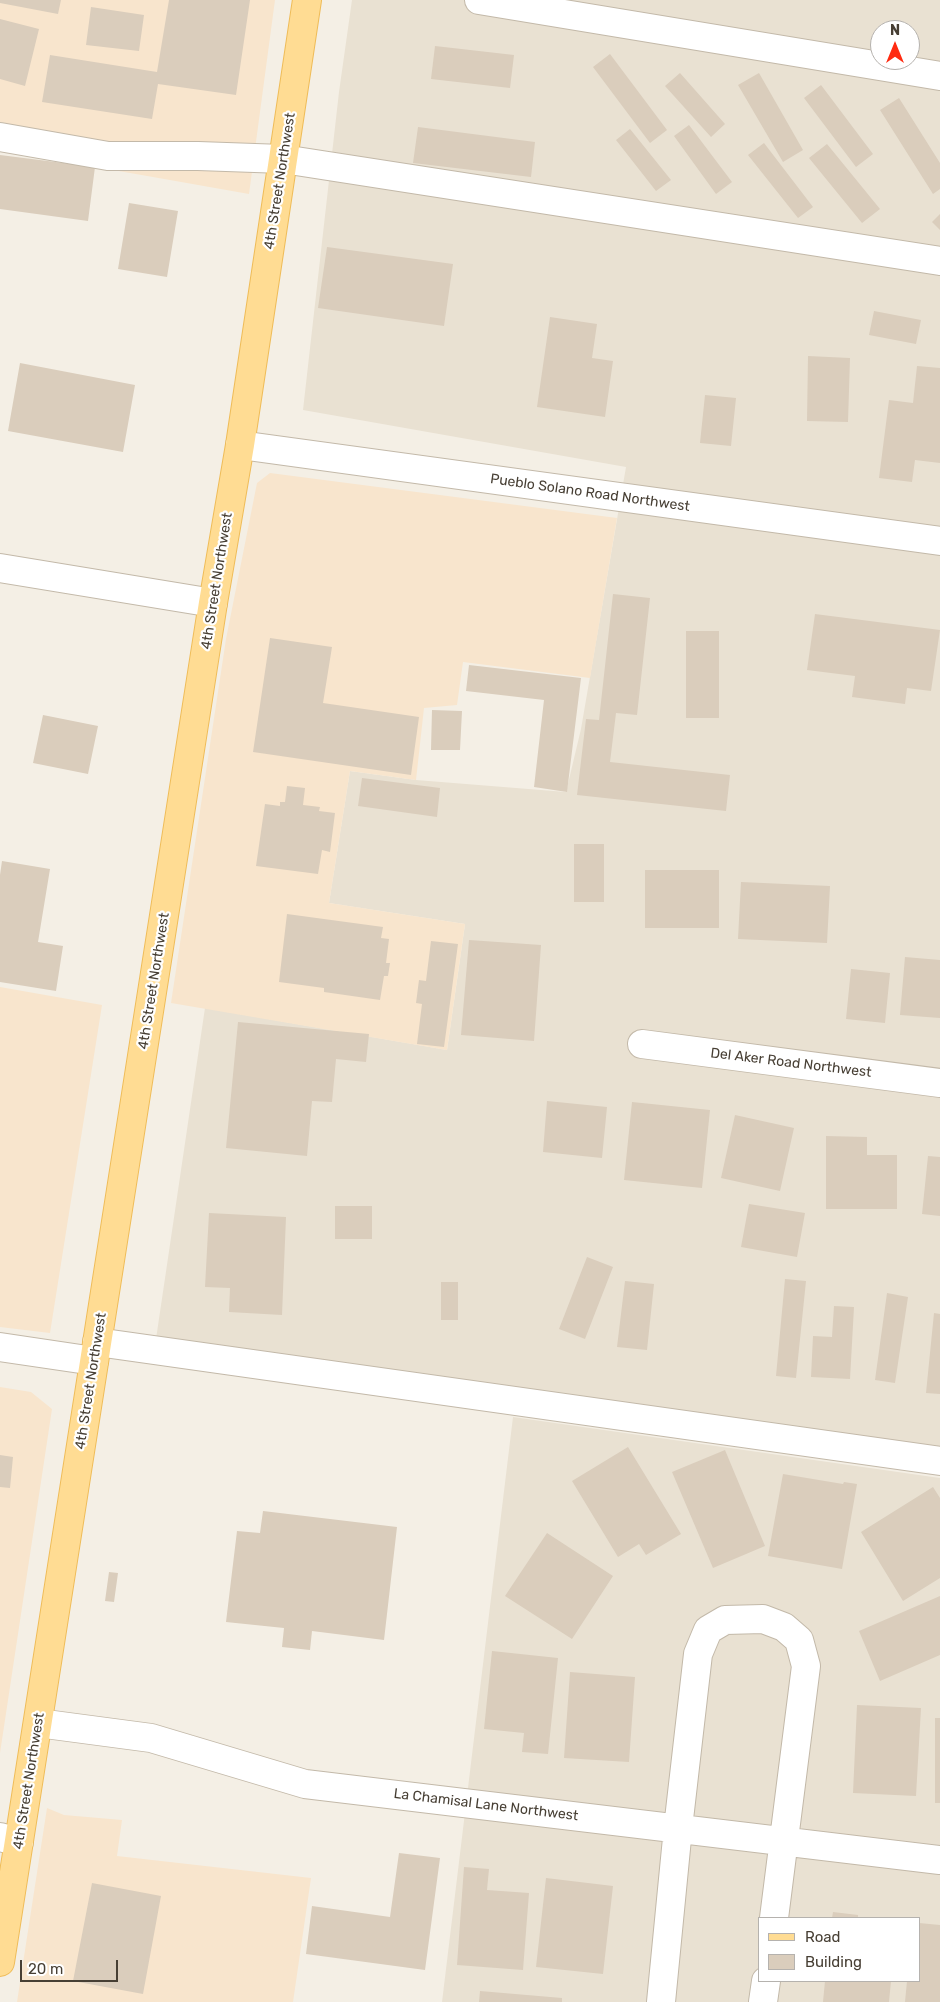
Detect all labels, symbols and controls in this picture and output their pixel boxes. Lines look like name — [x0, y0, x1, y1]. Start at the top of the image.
north arrow — [870, 20, 920, 70]
text: N — [890, 22, 900, 39]
street label: 4th Street Northwest — [261, 111, 299, 251]
street label: Pueblo Solano Road Northwest — [489, 471, 691, 515]
street label: 4th Street Northwest — [198, 511, 236, 651]
street label: 4th Street Northwest — [135, 911, 173, 1051]
street label: Del Aker Road Northwest — [709, 1045, 873, 1081]
street label: 4th Street Northwest — [72, 1311, 110, 1451]
street label: 4th Street Northwest — [10, 1711, 48, 1851]
street label: La Chamisal Lane Northwest — [393, 1785, 579, 1825]
legend — [758, 1917, 920, 1982]
text: Road — [805, 1928, 841, 1946]
scale bar — [22, 1950, 120, 1982]
text: Building — [805, 1953, 862, 1971]
text: 20 m — [28, 1960, 63, 1978]

